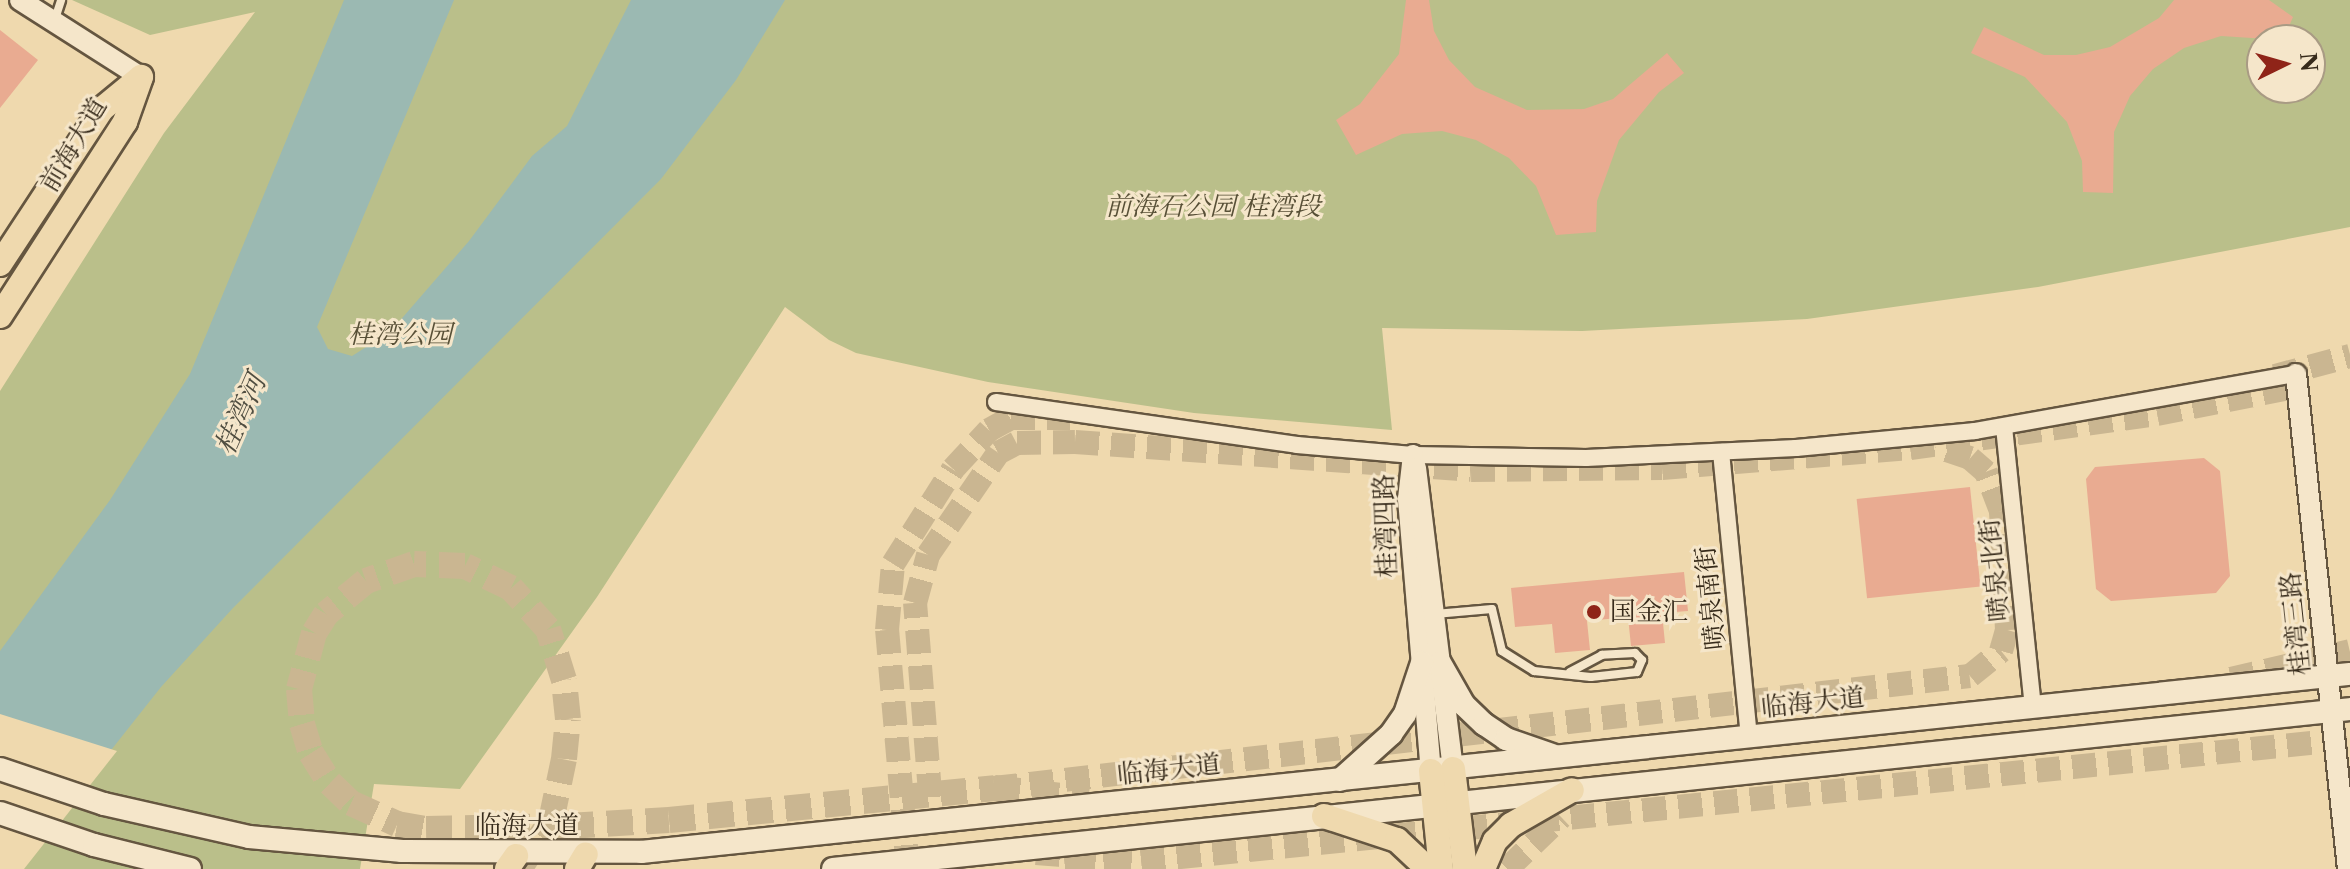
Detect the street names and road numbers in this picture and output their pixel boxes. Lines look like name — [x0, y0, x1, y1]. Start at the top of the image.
street label: 前海大道 — [34, 92, 114, 198]
street label: 桂湾四路 — [1369, 473, 1403, 579]
street label: 喷泉北街 — [1974, 517, 2016, 623]
street label: 喷泉南街 — [1690, 545, 1732, 651]
street label: 桂湾三路 — [2275, 571, 2317, 677]
street label: 临海大道 — [1760, 682, 1866, 724]
street label: 临海大道 — [1116, 749, 1222, 791]
street label: 临海大道 — [475, 810, 579, 842]

